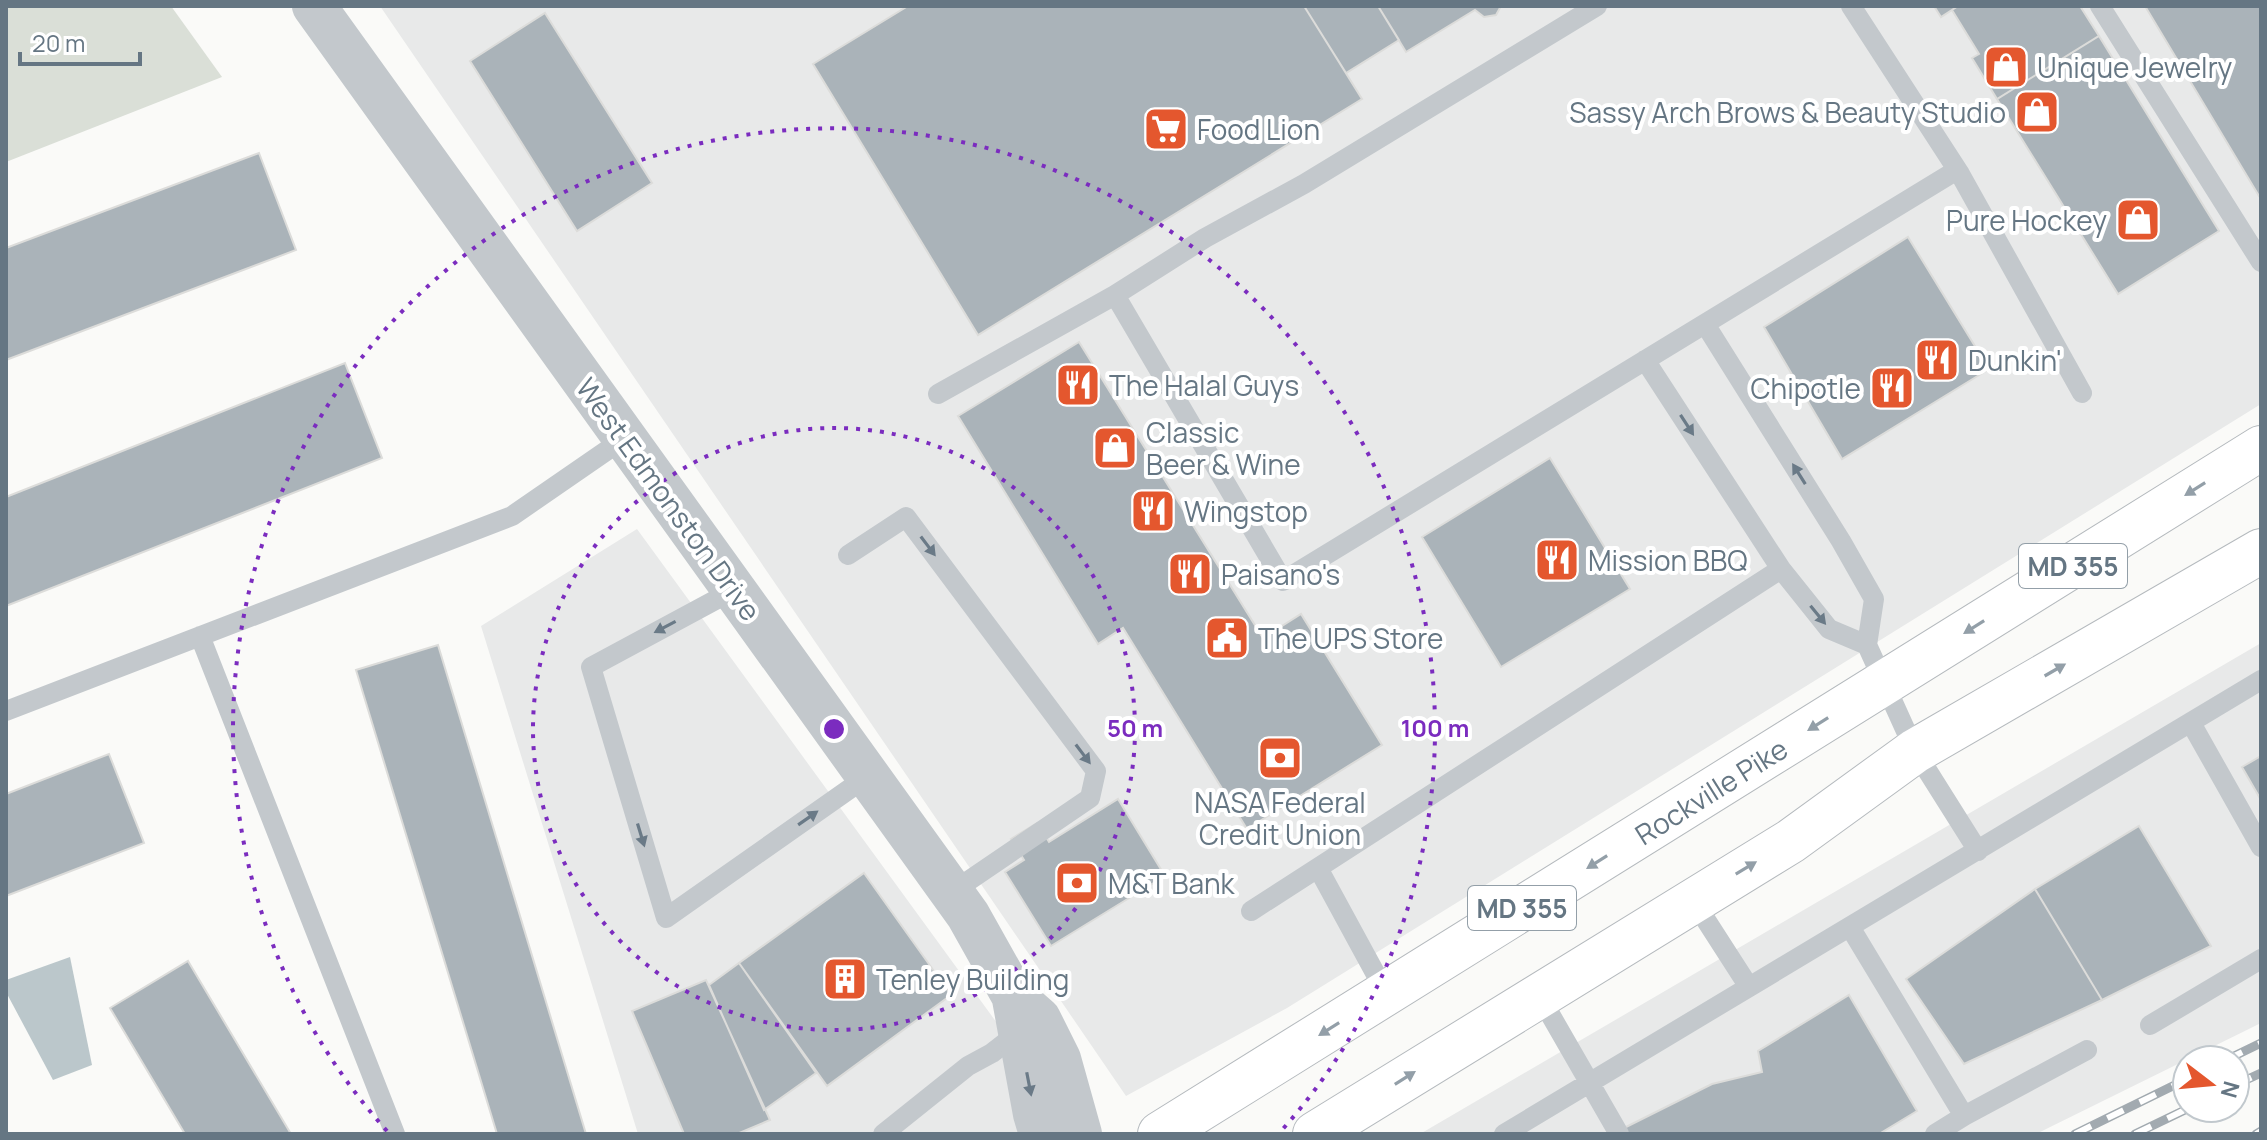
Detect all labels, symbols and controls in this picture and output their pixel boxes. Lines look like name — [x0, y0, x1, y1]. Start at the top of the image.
scale bar — [20, 16, 140, 66]
text: 20 m — [32, 26, 85, 59]
shop icon: Unique Jewelry — [1982, 43, 2030, 91]
place label: Unique Jewelry — [2037, 48, 2233, 86]
shop icon: Sassy Arch Brows & Beauty Studio — [2013, 88, 2061, 136]
place label: Sassy Arch Brows & Beauty Studio — [1569, 93, 2006, 131]
supermarket icon: Food Lion — [1142, 105, 1190, 153]
place label: Food Lion — [1197, 110, 1320, 148]
shop icon: Pure Hockey — [2114, 196, 2162, 244]
place label: Pure Hockey — [1946, 201, 2107, 239]
restaurant icon: Dunkin' — [1913, 336, 1961, 384]
place label: Dunkin' — [1968, 341, 2062, 379]
restaurant icon: The Halal Guys — [1054, 361, 1102, 409]
restaurant icon: Chipotle — [1868, 364, 1916, 412]
place label: The Halal Guys — [1109, 366, 1299, 404]
place label: Chipotle — [1751, 369, 1861, 407]
street label: West Edmonston Drive — [568, 370, 770, 628]
place label: Classic Beer & Wine — [1146, 413, 1301, 483]
one-way arrow — [1679, 414, 1694, 436]
shop icon: Classic Beer & Wine — [1091, 424, 1139, 472]
one-way arrow — [1792, 464, 1807, 485]
one-way arrow — [2184, 482, 2206, 496]
restaurant icon: Wingstop — [1129, 487, 1177, 535]
place label: Wingstop — [1184, 492, 1308, 530]
one-way arrow — [919, 536, 935, 556]
restaurant icon: Mission BBQ — [1533, 536, 1581, 584]
place label: Mission BBQ — [1588, 541, 1747, 579]
road number: MD 355 — [2019, 544, 2127, 588]
restaurant icon: Paisano's — [1166, 550, 1214, 598]
place label: Paisano's — [1221, 555, 1340, 593]
one-way arrow — [1809, 605, 1826, 625]
public building icon: The UPS Store — [1203, 614, 1251, 662]
place label: The UPS Store — [1258, 619, 1443, 657]
one-way arrow — [654, 620, 677, 634]
one-way arrow — [1963, 620, 1985, 634]
one-way arrow — [2044, 663, 2066, 677]
text: 50 m — [1107, 711, 1163, 744]
text: 100 m — [1401, 711, 1469, 744]
centre of rings — [820, 715, 848, 743]
one-way arrow — [1807, 717, 1829, 731]
street label: Rockville Pike — [1628, 729, 1794, 853]
bank icon: NASA Federal Credit Union — [1256, 734, 1304, 782]
one-way arrow — [1075, 744, 1091, 765]
place label: NASA Federal Credit Union — [1194, 783, 1366, 853]
one-way arrow — [797, 811, 818, 826]
one-way arrow — [635, 823, 648, 847]
one-way arrow — [1586, 854, 1608, 868]
bank icon: M&T Bank — [1053, 859, 1101, 907]
one-way arrow — [1735, 861, 1757, 875]
place label: M&T Bank — [1108, 864, 1236, 902]
road number: MD 355 — [1468, 886, 1576, 930]
building icon: Tenley Building — [821, 955, 869, 1003]
place label: Tenley Building — [876, 960, 1069, 998]
one-way arrow — [1318, 1021, 1340, 1035]
north arrow — [2171, 1044, 2251, 1124]
one-way arrow — [1023, 1071, 1035, 1096]
one-way arrow — [1394, 1071, 1416, 1085]
text: N — [2214, 1078, 2247, 1101]

